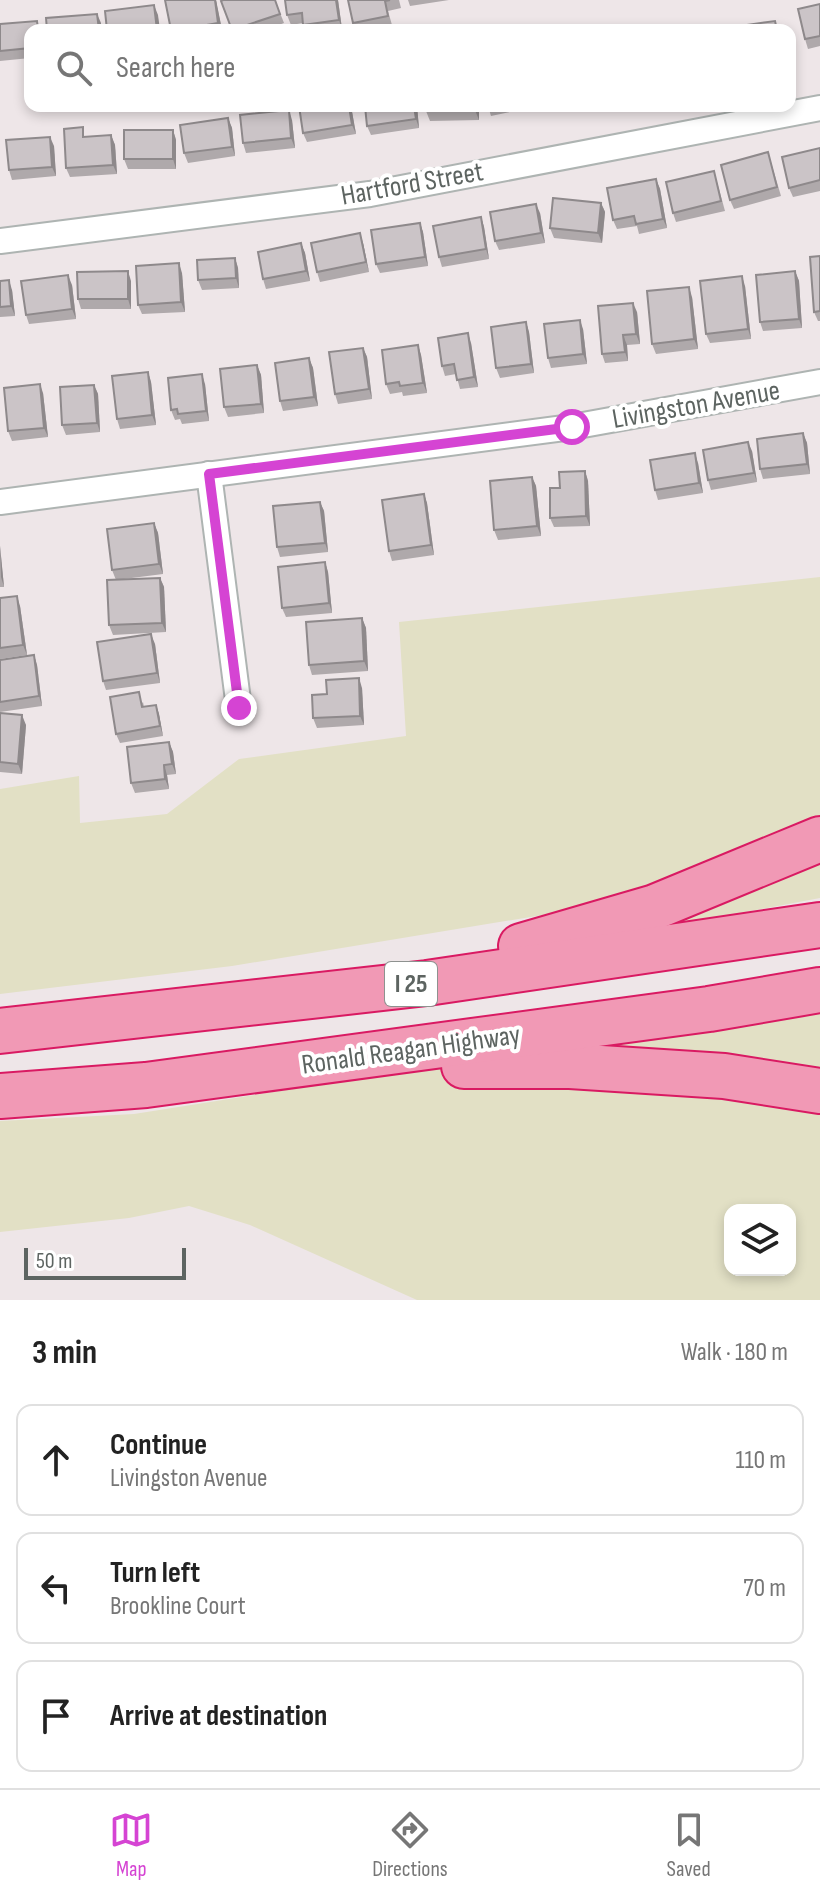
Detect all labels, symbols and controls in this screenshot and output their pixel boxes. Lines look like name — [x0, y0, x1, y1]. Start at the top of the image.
search box — [24, 24, 796, 112]
icon: search — [52, 46, 96, 90]
text: Search here — [116, 50, 235, 86]
street label: Hartford Street — [338, 155, 486, 213]
street label: Livingston Avenue — [610, 374, 782, 436]
route start — [554, 409, 590, 445]
route end — [221, 690, 257, 726]
road number: I 25 — [385, 962, 437, 1006]
street label: Ronald Reagan Highway — [300, 1018, 523, 1082]
map controls — [724, 1204, 796, 1276]
button: layers — [724, 1204, 796, 1276]
scale bar — [24, 1244, 186, 1280]
text: 50 m — [36, 1248, 72, 1275]
text: 3 min — [32, 1332, 97, 1373]
text: Walk · 180 m — [681, 1337, 788, 1368]
text: Continue — [110, 1427, 207, 1463]
icon: ahead — [34, 1438, 78, 1482]
text: 110 m — [735, 1445, 786, 1476]
text: Livingston Avenue — [110, 1463, 268, 1494]
text: Turn left — [110, 1555, 200, 1591]
icon: left — [34, 1566, 78, 1610]
text: 70 m — [743, 1573, 786, 1604]
text: Brookline Court — [110, 1591, 246, 1622]
icon: arrive — [34, 1694, 78, 1738]
text: Arrive at destination — [110, 1698, 327, 1734]
tab: Map — [109, 1808, 153, 1883]
tab: Directions — [372, 1808, 448, 1883]
tab: Saved — [667, 1808, 711, 1883]

